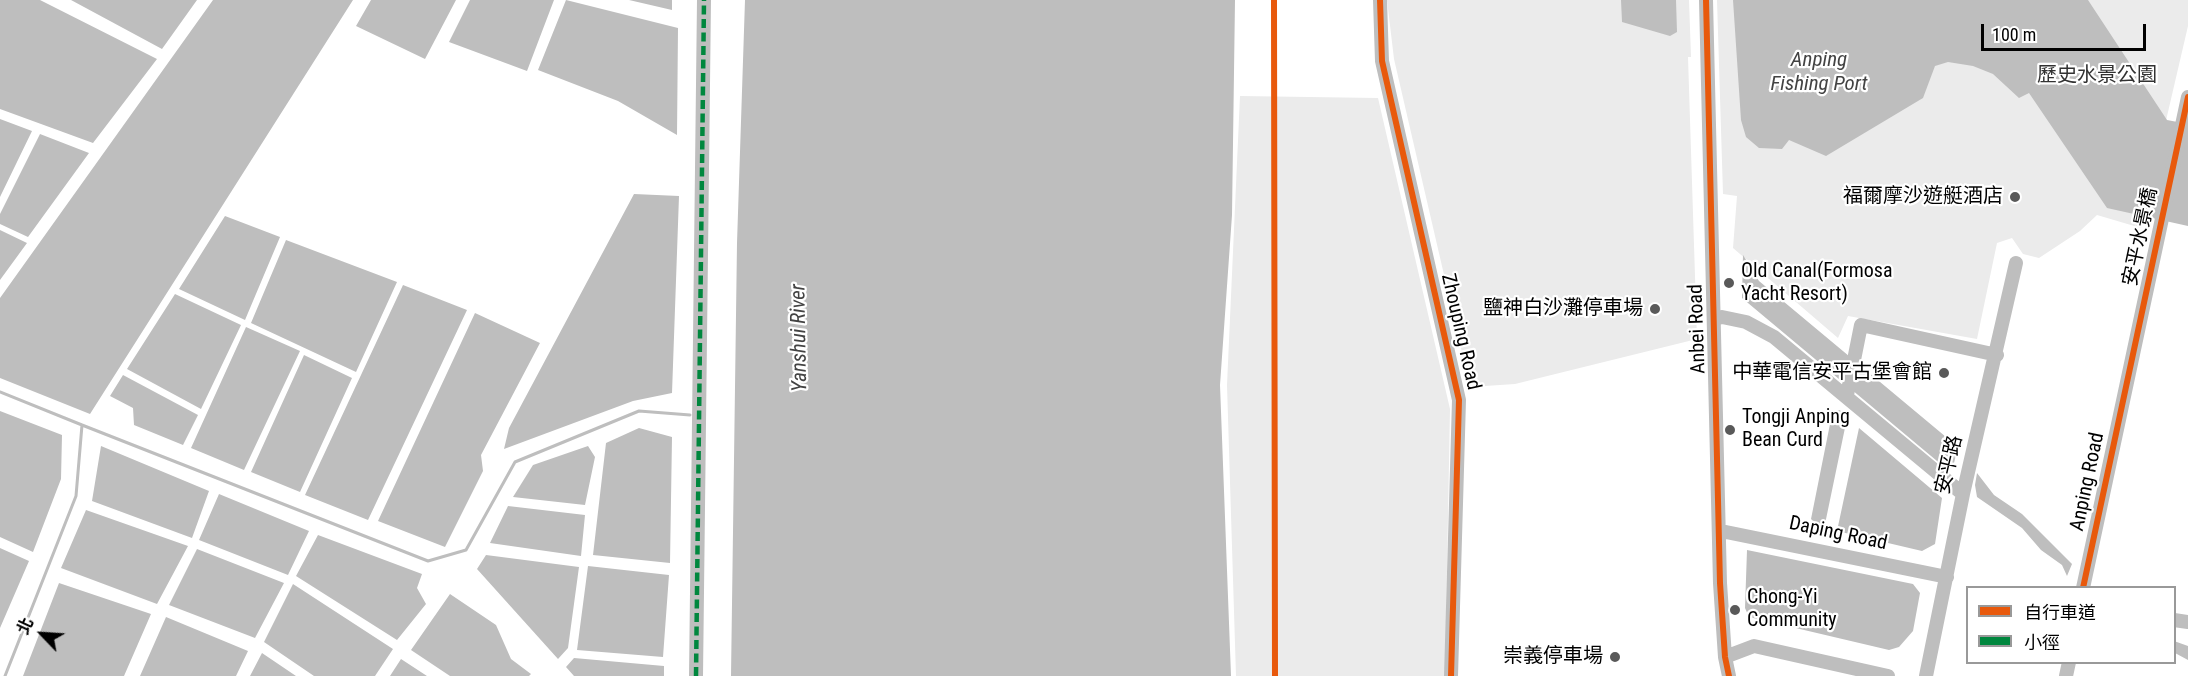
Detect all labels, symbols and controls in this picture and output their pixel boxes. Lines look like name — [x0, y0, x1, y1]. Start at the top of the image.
scale bar — [1984, 12, 2149, 50]
text: 100 m — [1992, 24, 2036, 45]
water label: Anping Fishing Port — [1770, 48, 1868, 98]
park label: 歷史水景公園 — [2037, 64, 2157, 88]
place label: 福爾摩沙遊艇酒店 — [1843, 185, 2003, 209]
street label: 安平水景橋 — [2119, 186, 2163, 288]
marker: 福爾摩沙遊艇酒店 — [2008, 190, 2022, 204]
place label: Old Canal(Formosa Yacht Resort) — [1741, 260, 1893, 307]
street label: Zhouping Road — [1435, 272, 1485, 392]
marker: Old Canal(Formosa Yacht Resort) — [1722, 276, 1736, 290]
water label: Yanshui River — [786, 284, 814, 392]
street label: Anbei Road — [1684, 284, 1712, 374]
place label: 鹽神白沙灘停車場 — [1483, 297, 1643, 321]
marker: 鹽神白沙灘停車場 — [1648, 302, 1662, 316]
place label: 中華電信安平古堡會館 — [1732, 361, 1932, 385]
marker: 中華電信安平古堡會館 — [1937, 366, 1951, 380]
place label: Tongji Anping Bean Curd — [1742, 406, 1850, 453]
marker: Tongji Anping Bean Curd — [1723, 423, 1737, 437]
street label: Anping Road — [2066, 431, 2110, 533]
street label: 安平路 — [1932, 433, 1968, 497]
street label: Daping Road — [1787, 512, 1889, 556]
place label: Chong-Yi Community — [1747, 586, 1837, 633]
legend — [1966, 586, 2176, 664]
text: 自行車道 — [2024, 602, 2096, 623]
marker: Chong-Yi Community — [1728, 603, 1742, 617]
north arrow — [12, 604, 72, 664]
text: 北 — [13, 615, 37, 637]
text: 小徑 — [2024, 632, 2060, 653]
place label: 崇義停車場 — [1503, 645, 1603, 669]
marker: 崇義停車場 — [1608, 650, 1622, 664]

